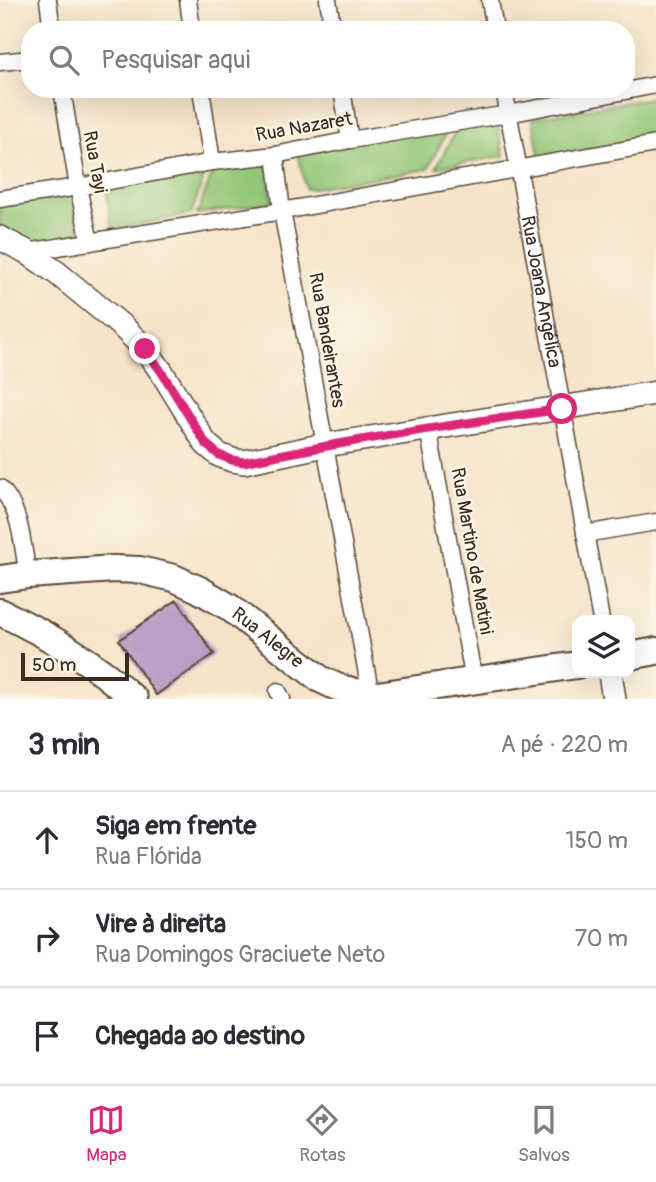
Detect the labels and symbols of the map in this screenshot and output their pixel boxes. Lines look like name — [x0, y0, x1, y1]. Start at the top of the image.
street label: Rua Nazaret — [254, 107, 354, 147]
street label: Rua Tayi — [78, 129, 112, 195]
street label: Rua Joana Angélica — [515, 214, 567, 370]
street label: Rua Bandeirantes — [303, 271, 351, 410]
route end — [129, 333, 160, 364]
route start — [546, 393, 577, 424]
street label: Rua Martino de Matini — [446, 466, 498, 636]
street label: Rua Alegre — [227, 602, 309, 674]
scale bar — [21, 650, 130, 682]

